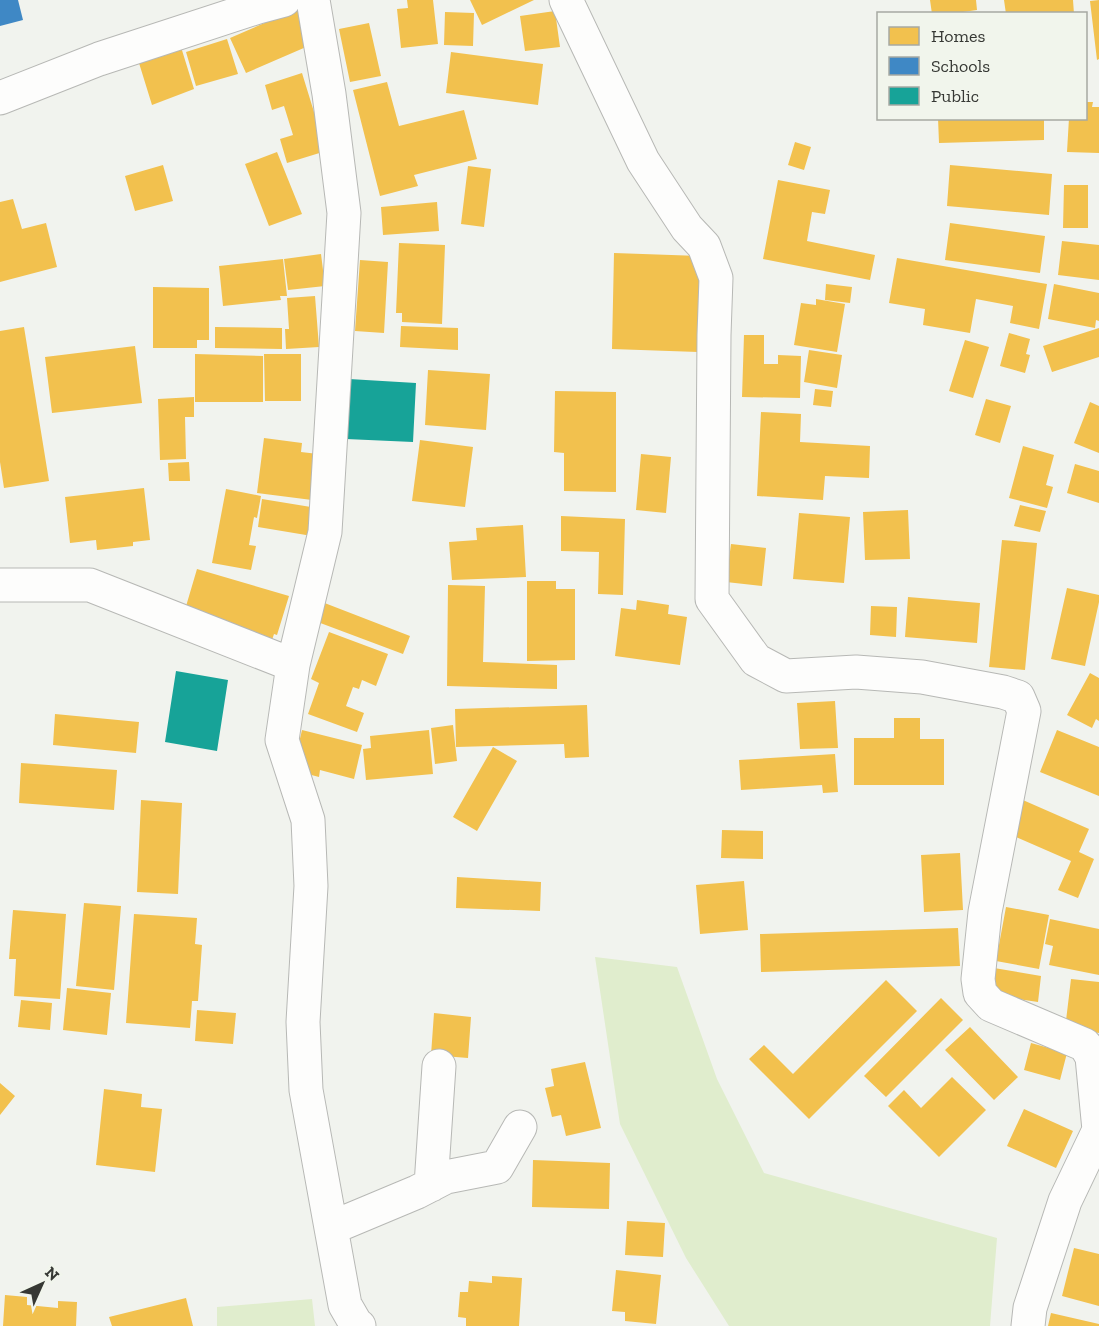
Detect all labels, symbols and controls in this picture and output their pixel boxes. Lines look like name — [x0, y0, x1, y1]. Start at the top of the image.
legend — [877, 12, 1087, 120]
text: Homes — [931, 25, 985, 47]
text: Schools — [931, 55, 990, 77]
text: Public — [931, 85, 979, 107]
north arrow — [12, 1254, 72, 1314]
text: N — [41, 1263, 63, 1285]

